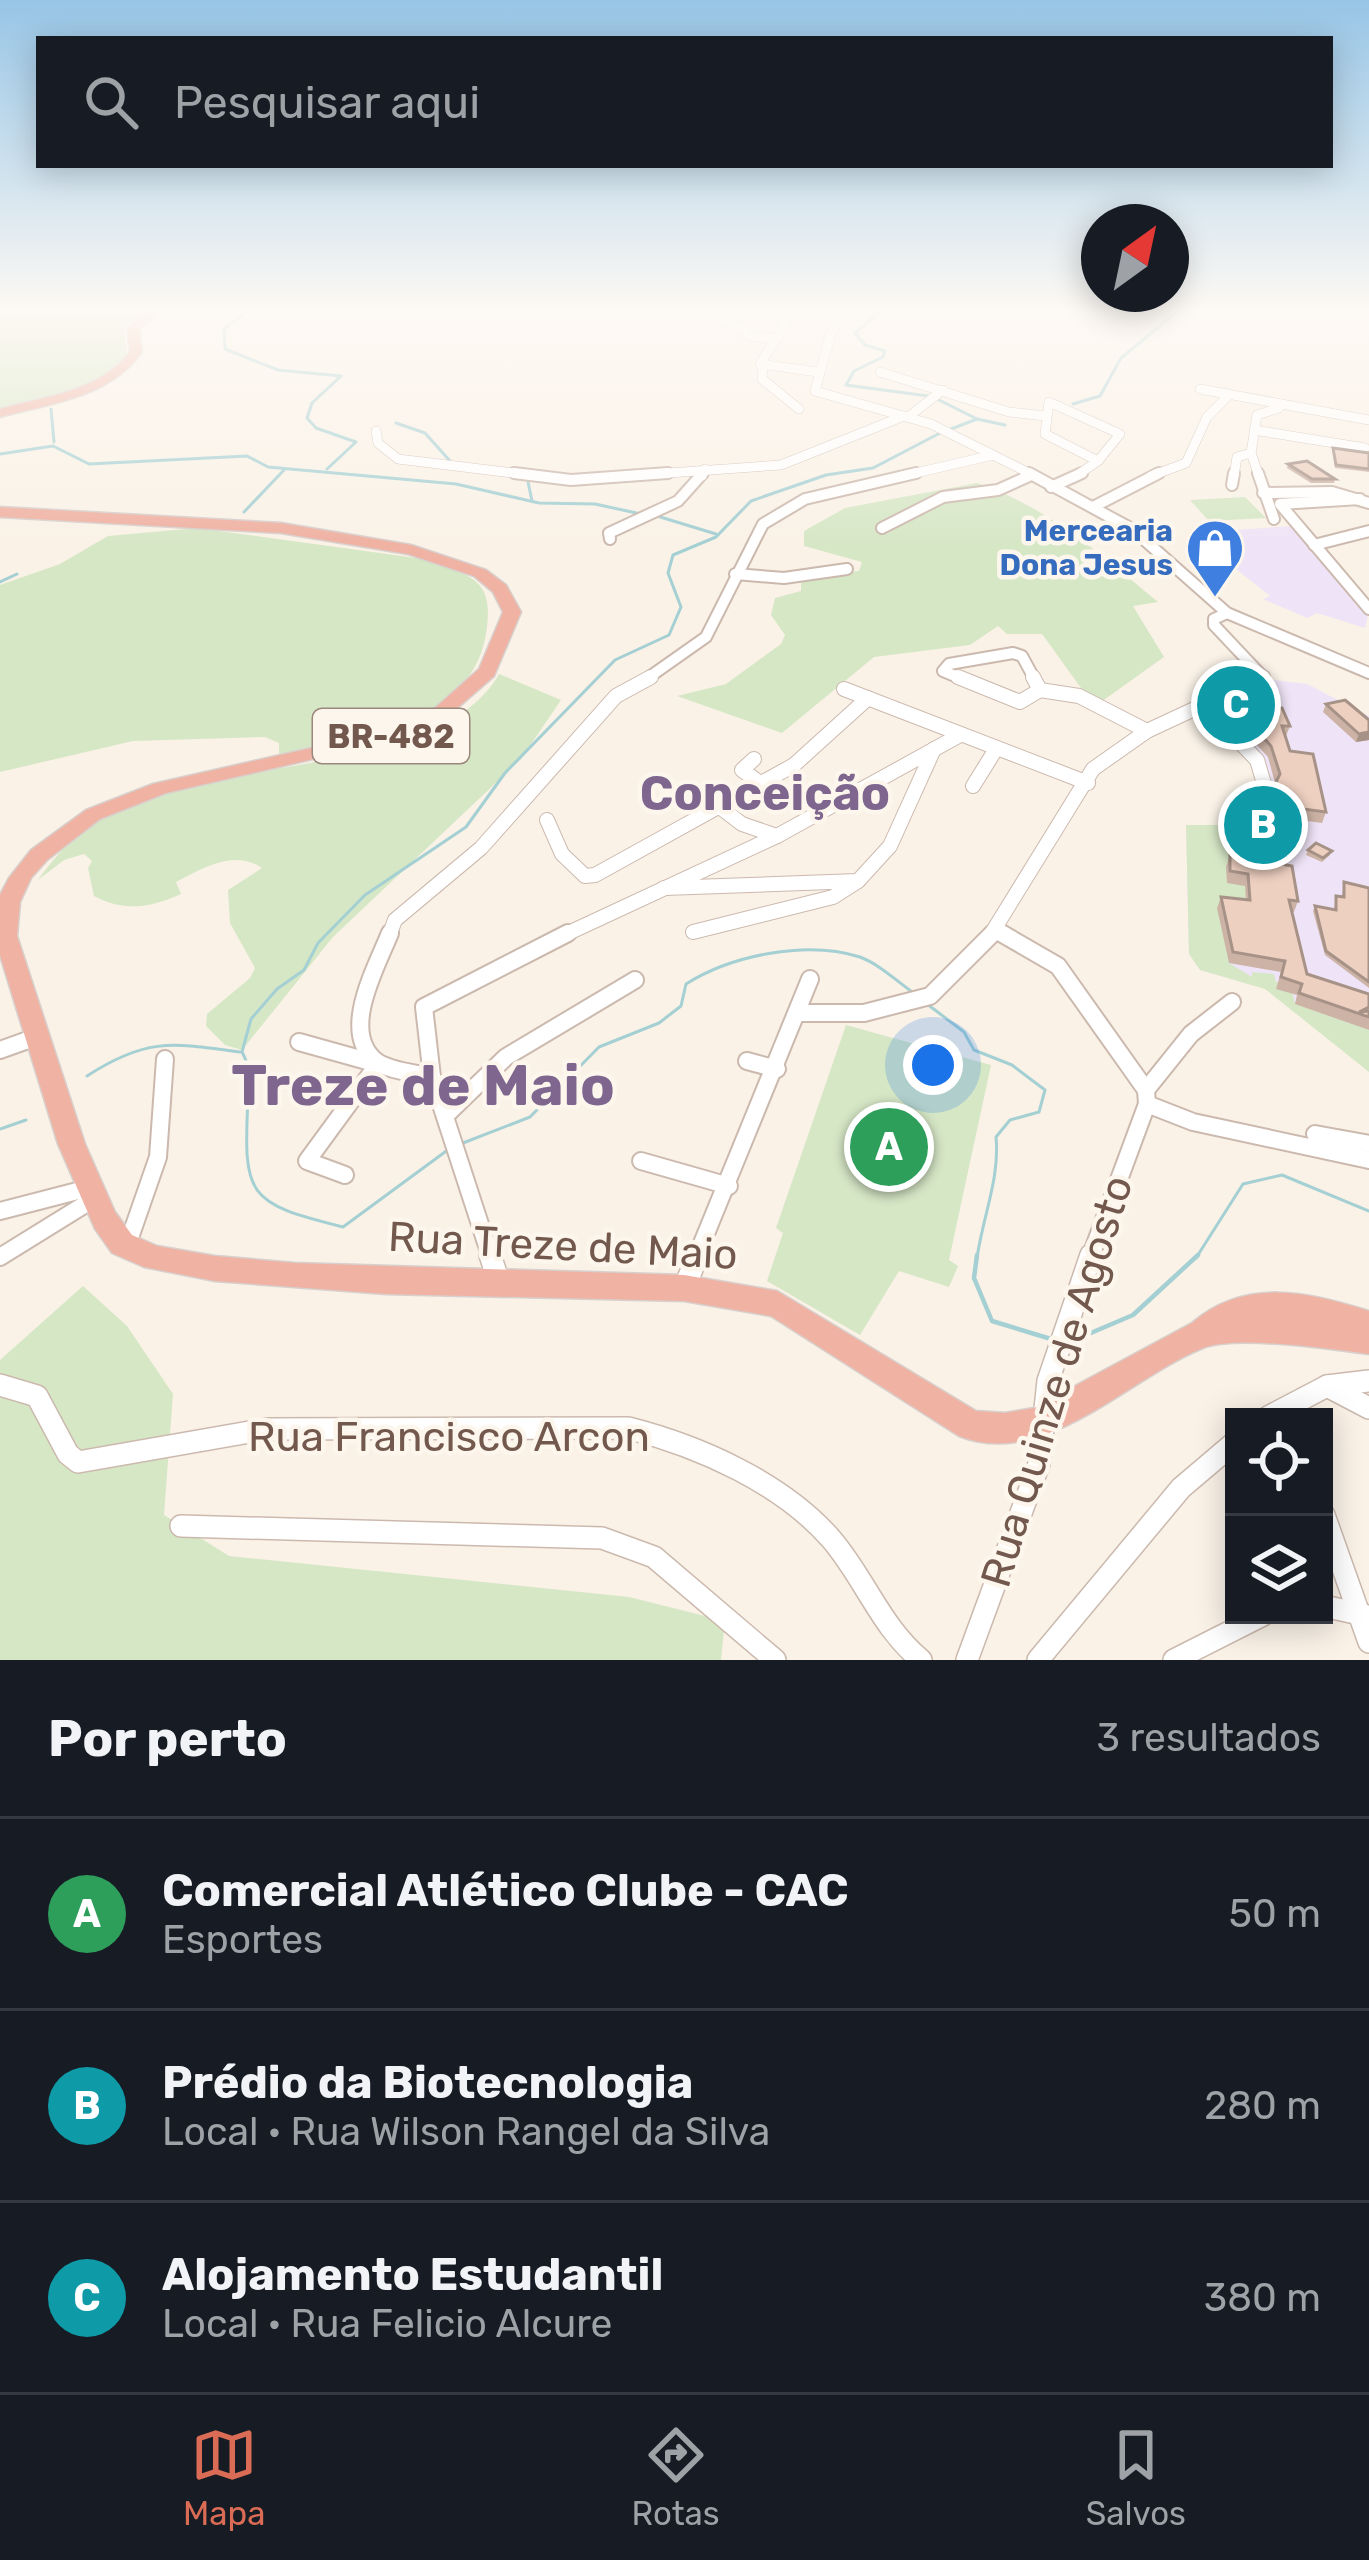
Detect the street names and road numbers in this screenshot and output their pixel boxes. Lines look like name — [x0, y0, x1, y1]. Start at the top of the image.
road number: BR-482 — [313, 709, 469, 763]
street label: Rua Quinze de Agosto — [971, 1170, 1143, 1593]
street label: Rua Treze de Maio — [387, 1212, 739, 1280]
street label: Rua Francisco Arcon — [248, 1412, 650, 1462]

